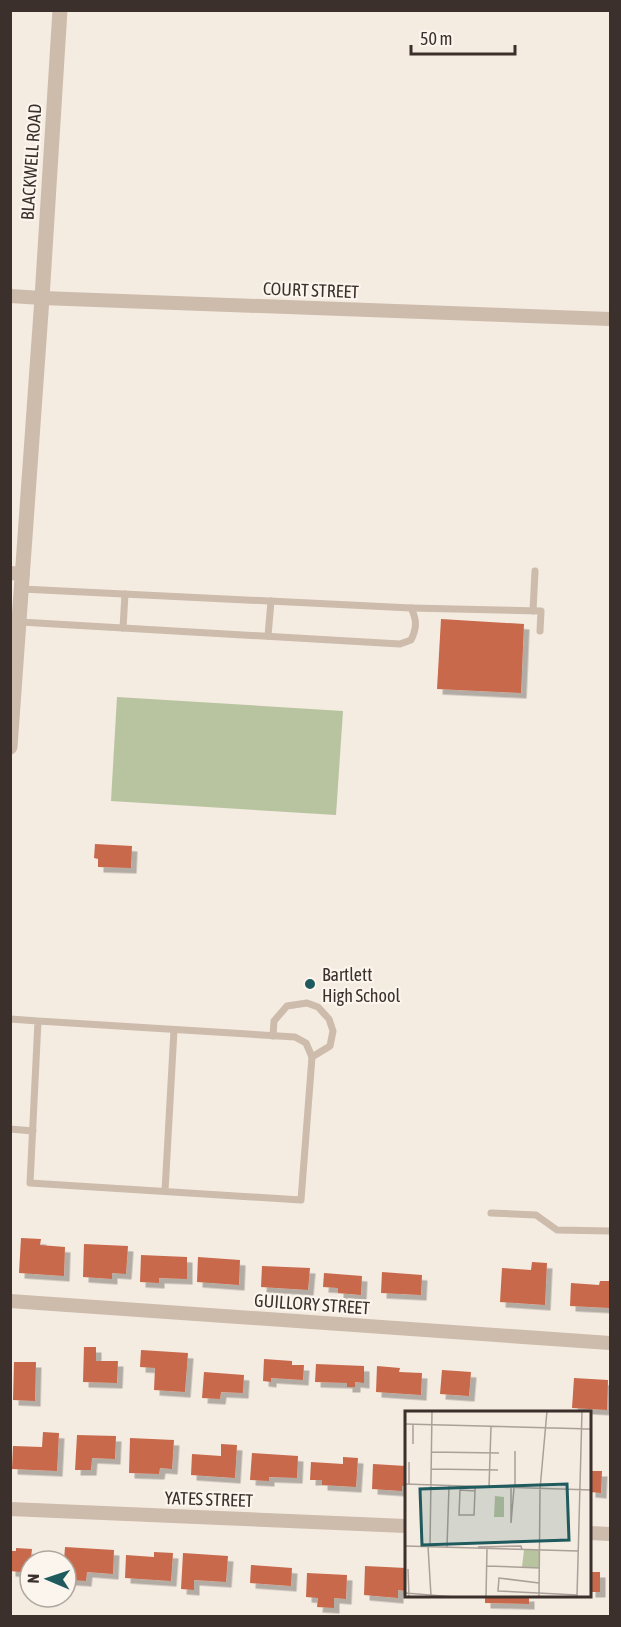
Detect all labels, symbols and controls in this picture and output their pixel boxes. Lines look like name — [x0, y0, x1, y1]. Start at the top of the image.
scale bar — [411, 18, 514, 56]
text: 50 m — [420, 28, 452, 49]
street label: BLACKWELL ROAD — [16, 103, 46, 221]
street label: COURT STREET — [263, 278, 359, 302]
place label: Bartlett High School — [322, 964, 400, 1006]
marker: Bartlett High School — [303, 977, 317, 991]
street label: GUILLORY STREET — [253, 1289, 371, 1319]
inset map — [405, 1411, 591, 1597]
street label: YATES STREET — [164, 1487, 254, 1511]
north arrow — [18, 1549, 78, 1609]
text: N — [24, 1573, 42, 1584]

